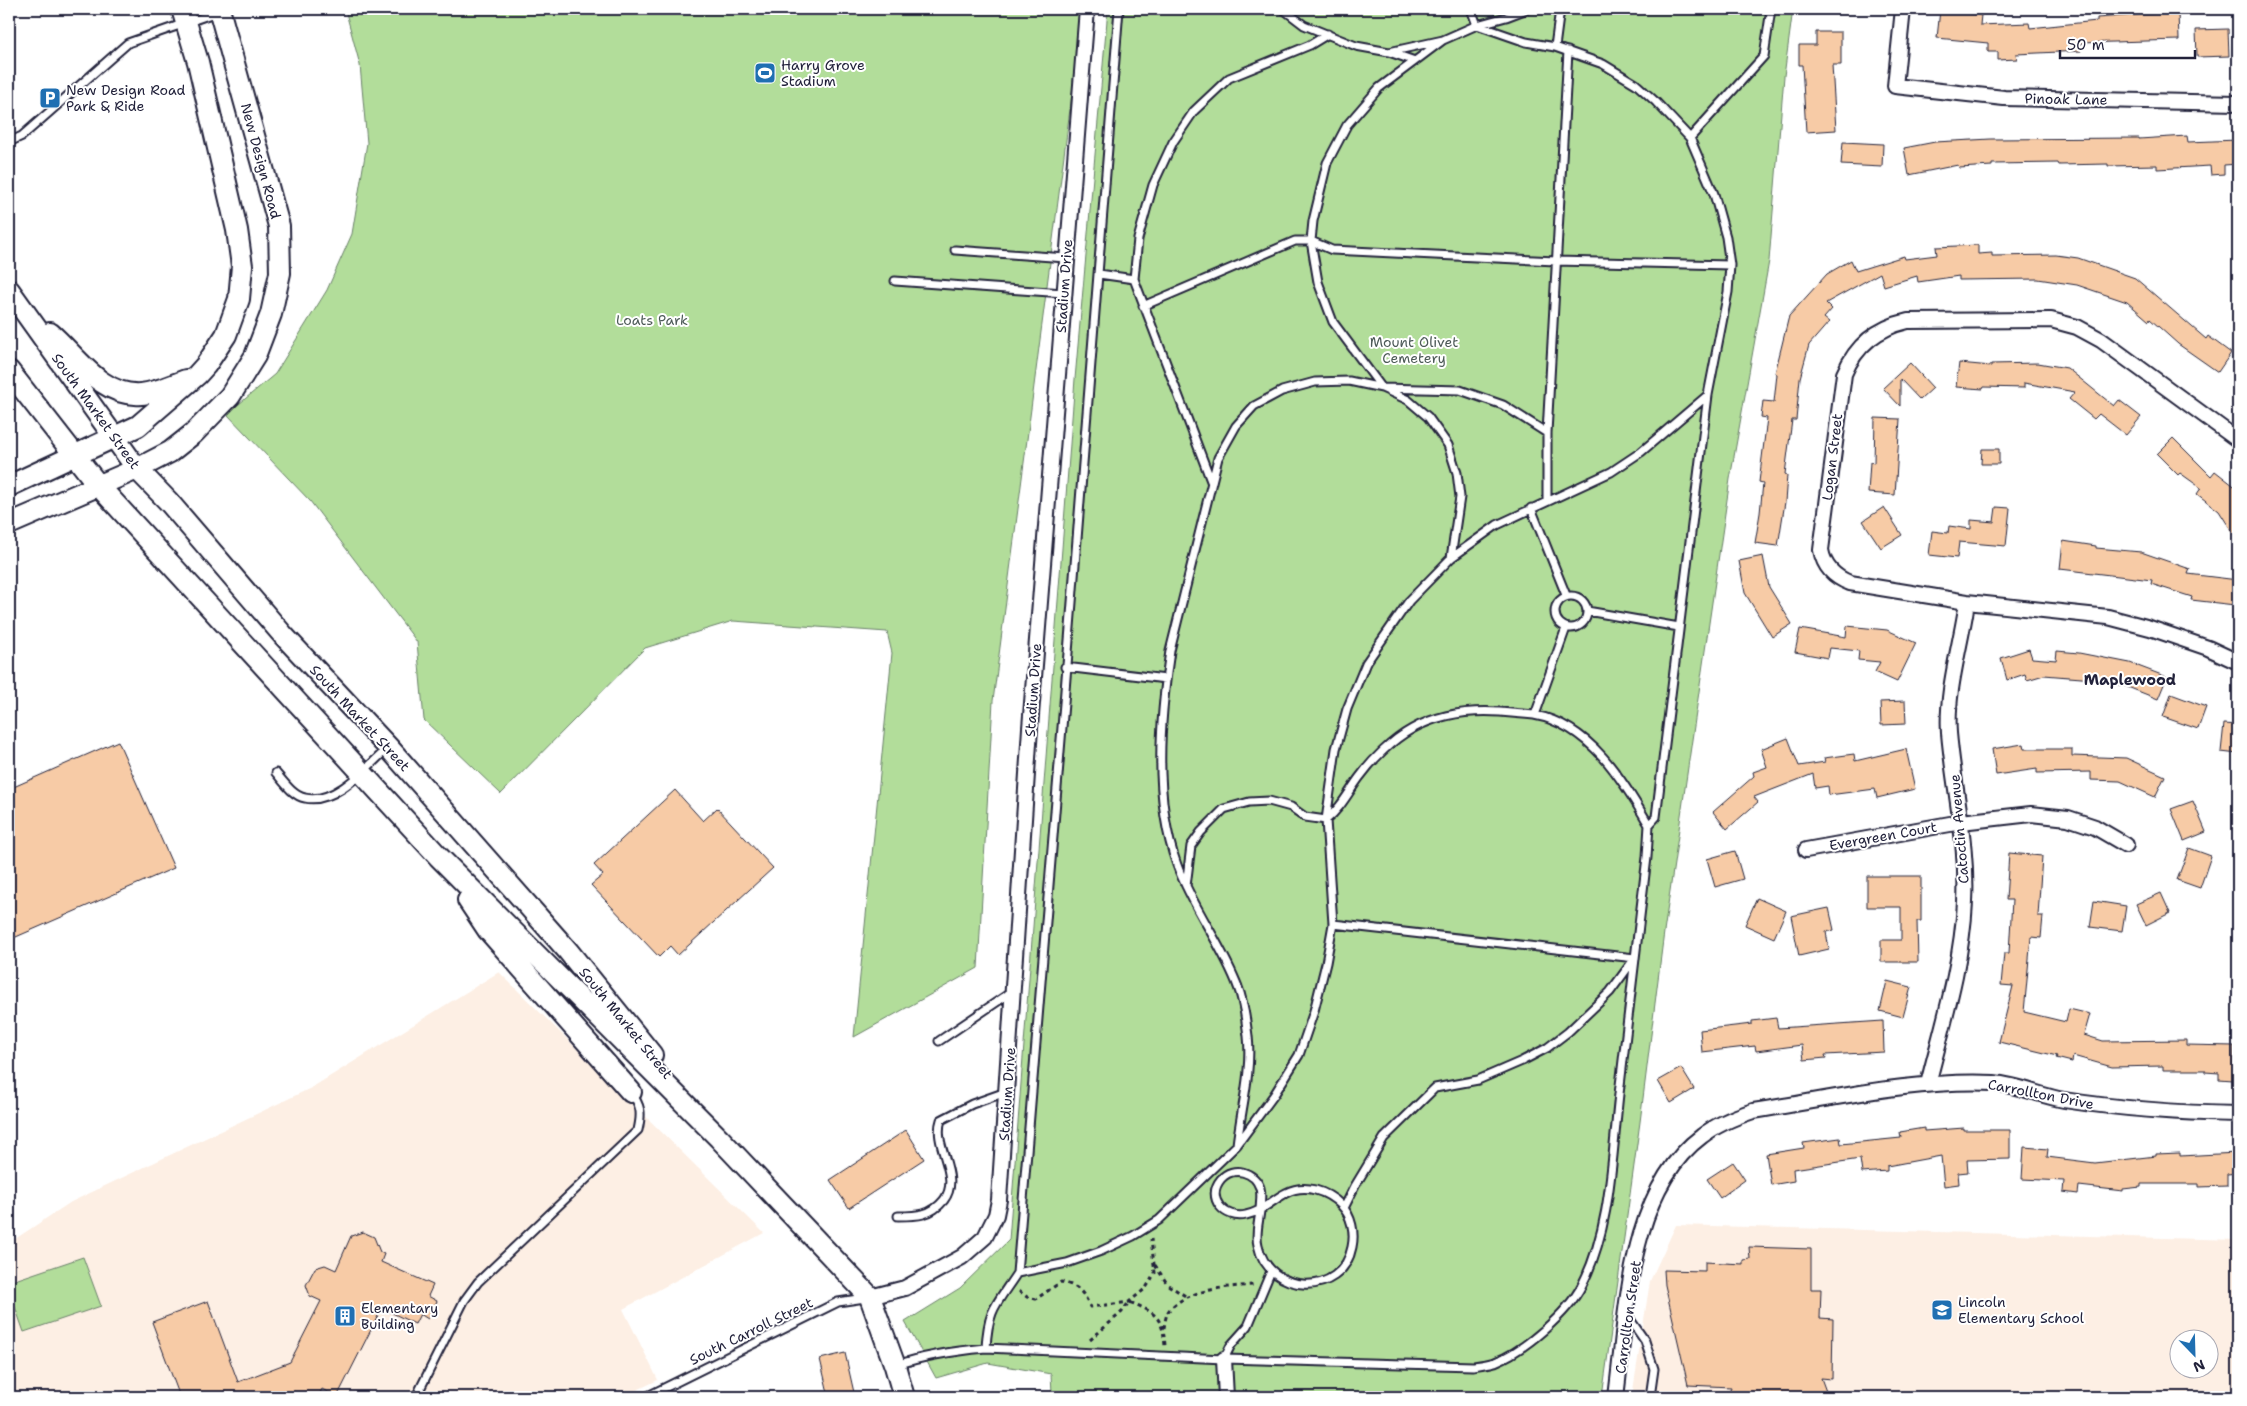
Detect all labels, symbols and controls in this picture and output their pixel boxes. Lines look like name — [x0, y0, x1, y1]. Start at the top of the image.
scale bar — [2060, 28, 2194, 60]
text: 50 m — [2067, 35, 2105, 55]
place label: Harry Grove Stadium — [781, 56, 865, 90]
sports icon: Harry Grove Stadium — [753, 61, 777, 85]
place label: New Design Road Park & Ride — [66, 81, 185, 115]
parking icon: New Design Road Park & Ride — [38, 86, 62, 110]
street label: Pinoak Lane — [2024, 89, 2108, 109]
street label: New Design Road — [237, 101, 285, 221]
street label: Stadium Drive — [1052, 238, 1076, 333]
park label: Loats Park — [616, 311, 688, 329]
park label: Mount Olivet Cemetery — [1370, 333, 1458, 367]
street label: South Market Street — [48, 350, 144, 472]
street label: Logan Street — [1818, 412, 1846, 502]
street label: Stadium Drive — [1021, 642, 1045, 737]
street label: South Market Street — [306, 661, 414, 775]
district label: Maplewood — [2084, 670, 2176, 690]
street label: Catoctin Avenue — [1945, 773, 1973, 885]
street label: Evergreen Court — [1828, 818, 1938, 854]
street label: South Market Street — [575, 963, 677, 1083]
street label: Stadium Drive — [995, 1046, 1019, 1141]
street label: Carrollton Drive — [1987, 1075, 2096, 1113]
street label: Carrollton Street — [1611, 1259, 1645, 1375]
street label: South Carroll Street — [686, 1293, 816, 1369]
place label: Lincoln Elementary School — [1958, 1293, 2085, 1327]
school or university icon: Lincoln Elementary School — [1930, 1298, 1954, 1322]
place label: Elementary Building — [361, 1299, 438, 1333]
building icon: Elementary Building — [333, 1304, 357, 1328]
north arrow — [2170, 1328, 2220, 1378]
text: N — [2190, 1356, 2208, 1376]

